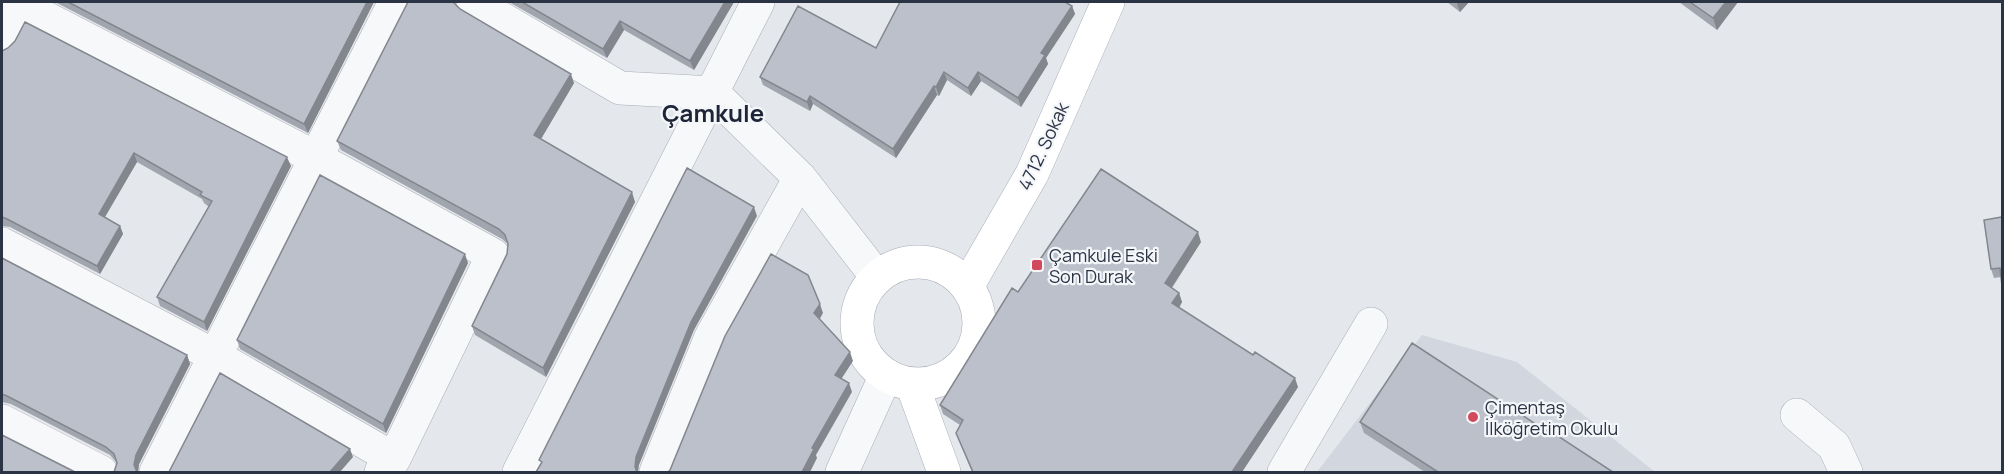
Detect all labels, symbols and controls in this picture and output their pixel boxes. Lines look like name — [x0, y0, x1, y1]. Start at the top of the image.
district label: Çamkule — [662, 96, 764, 129]
street label: 4712. Sokak — [1012, 97, 1074, 194]
place label: Çamkule Eski Son Durak — [1049, 243, 1158, 288]
marker: Çamkule Eski Son Durak — [1030, 258, 1044, 272]
place label: Çimentaş İlköğretim Okulu — [1485, 395, 1618, 440]
marker: Çimentaş İlköğretim Okulu — [1466, 410, 1480, 424]

